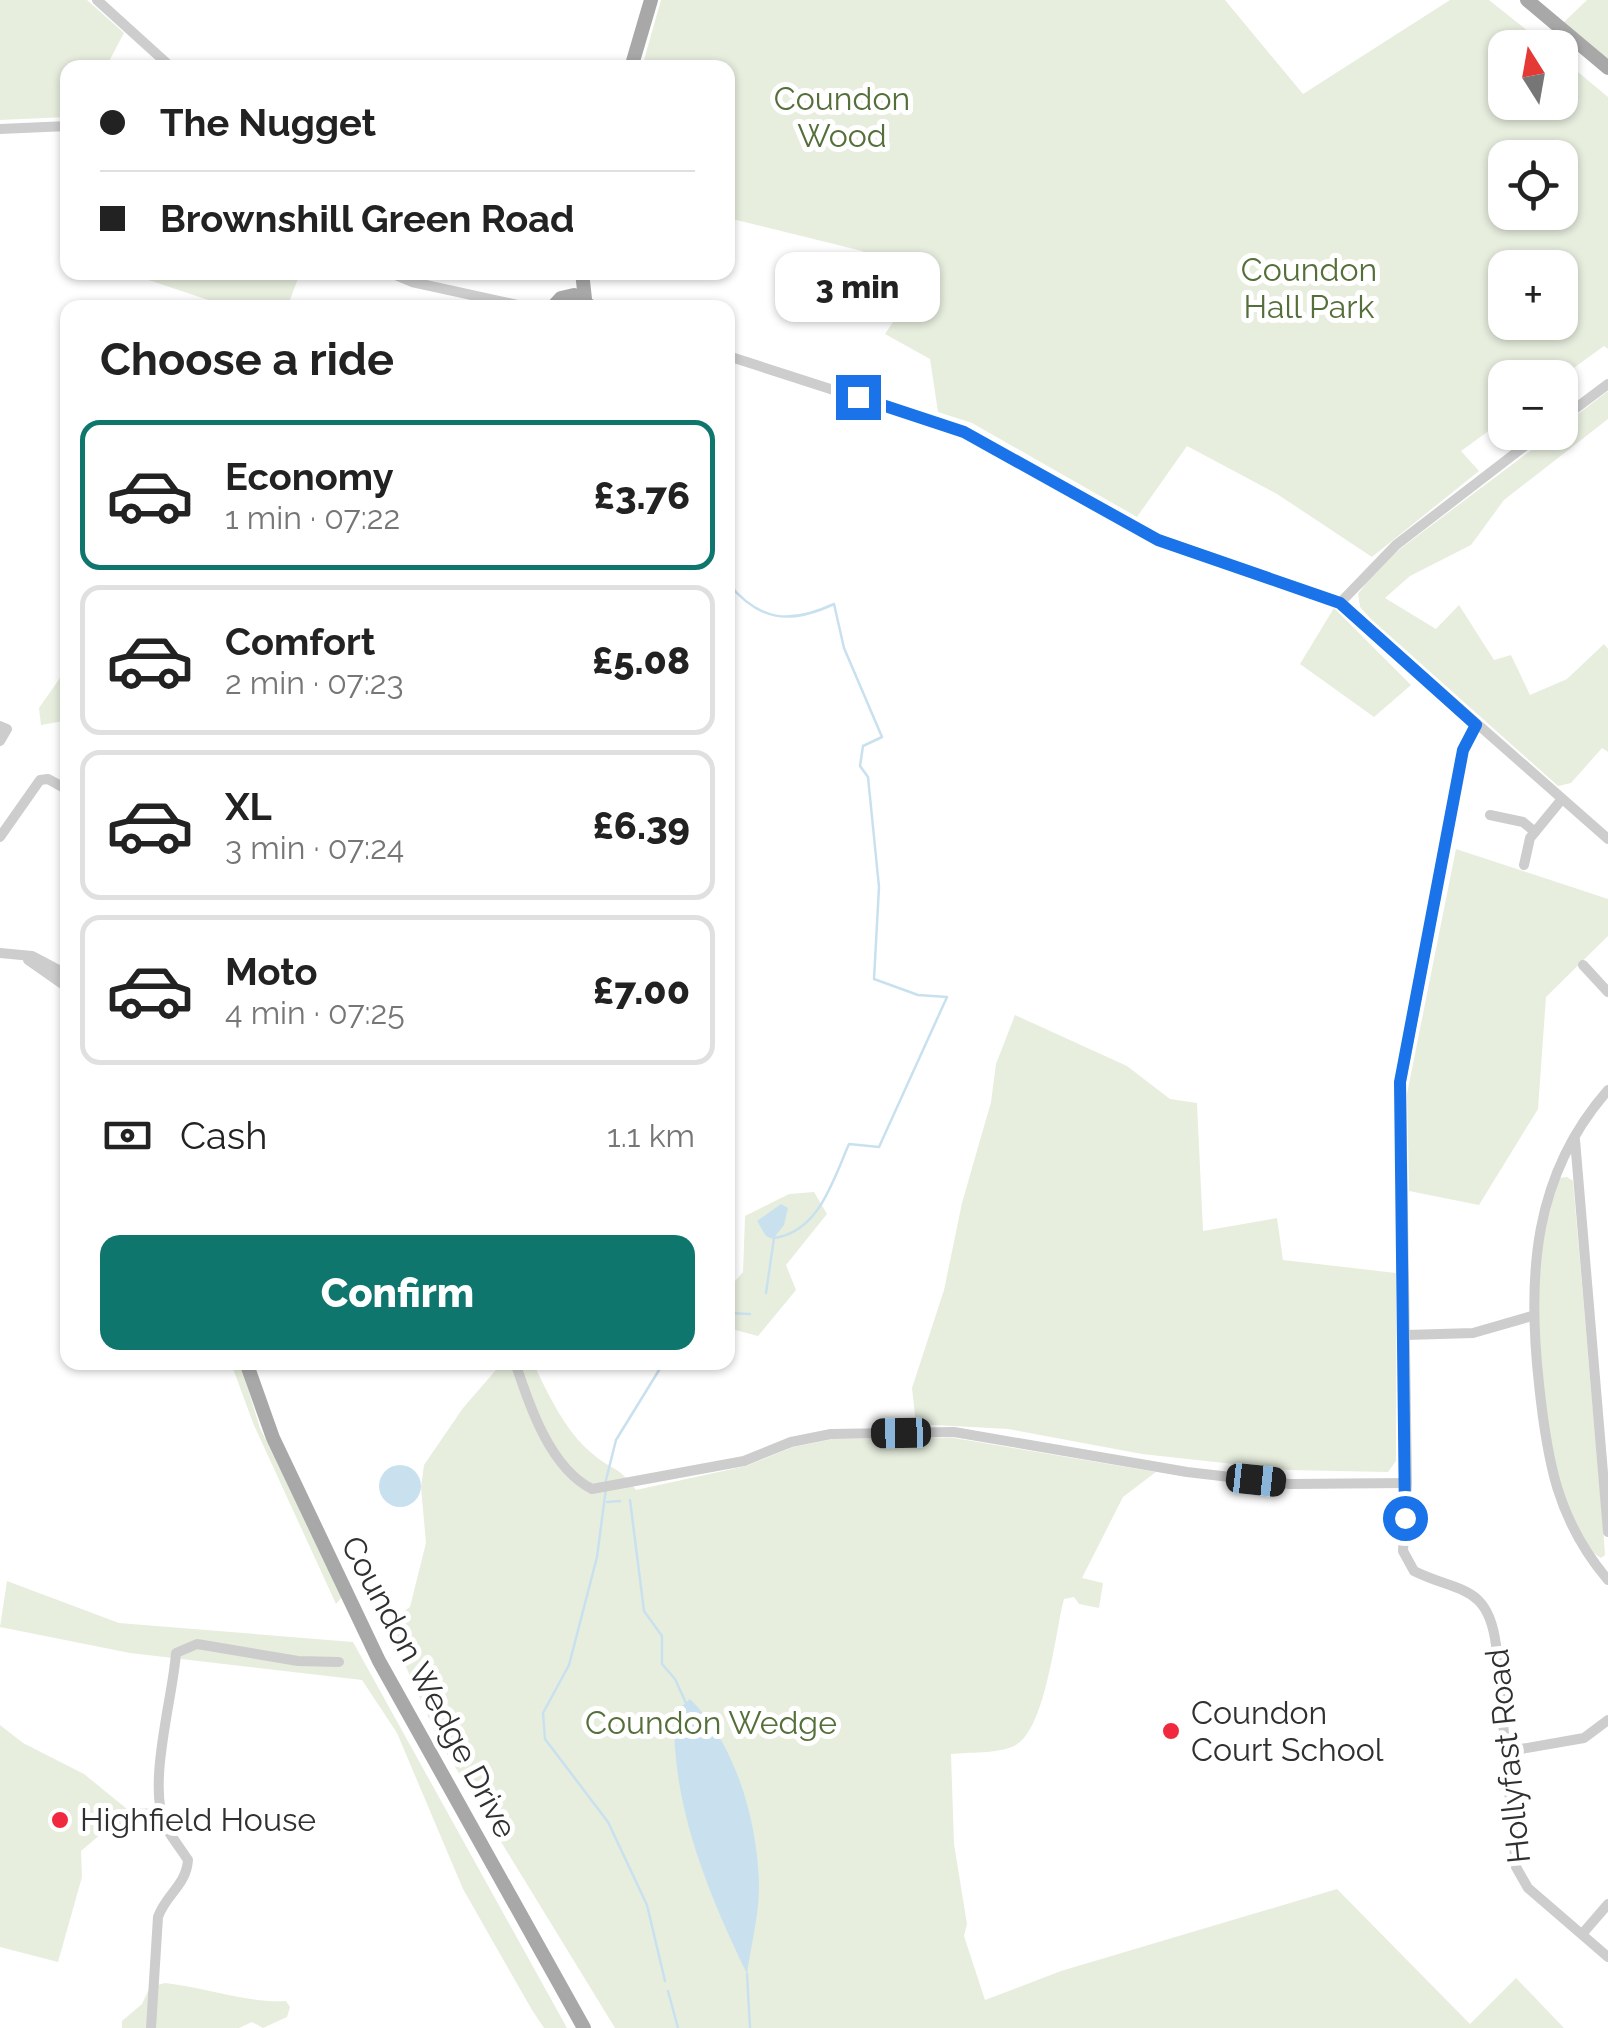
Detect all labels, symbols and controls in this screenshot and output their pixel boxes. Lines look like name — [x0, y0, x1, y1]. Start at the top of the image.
north arrow — [1488, 30, 1578, 120]
map controls — [1488, 30, 1578, 450]
park label: Coundon Wood — [774, 80, 910, 154]
text: The Nugget — [160, 100, 376, 145]
button: locate — [1488, 140, 1578, 230]
text: Brownshill Green Road — [160, 196, 575, 241]
button: + — [1488, 250, 1578, 340]
park label: Coundon Hall Park — [1241, 251, 1377, 325]
callout: 3 min — [776, 252, 940, 322]
text: 3 min — [816, 268, 899, 305]
text: Choose a ride — [100, 333, 394, 386]
button: − — [1488, 360, 1578, 450]
route end — [836, 375, 881, 420]
icon: car — [105, 450, 195, 540]
text: Economy — [225, 454, 394, 499]
text: £3.76 — [594, 473, 690, 518]
text: 1 min · 07:22 — [225, 499, 400, 536]
icon: car — [105, 615, 195, 705]
text: Comfort — [225, 619, 375, 664]
text: £5.08 — [592, 638, 690, 683]
text: 2 min · 07:23 — [225, 664, 404, 701]
icon: car — [105, 780, 195, 870]
text: XL — [225, 784, 272, 829]
text: £6.39 — [592, 803, 690, 848]
text: 3 min · 07:24 — [225, 829, 404, 866]
icon: car — [105, 945, 195, 1035]
text: Moto — [225, 949, 318, 994]
text: £7.00 — [593, 968, 690, 1013]
text: 4 min · 07:25 — [225, 994, 405, 1031]
icon: cash — [100, 1108, 155, 1163]
text: Cash — [180, 1113, 267, 1158]
text: 1.1 km — [607, 1117, 695, 1154]
button: Confirm — [100, 1235, 695, 1350]
car — [871, 1417, 931, 1449]
car — [1225, 1462, 1287, 1498]
route start — [1383, 1496, 1428, 1541]
street label: Coundon Wedge Drive — [334, 1530, 525, 1844]
street label: Hollyfast Road — [1478, 1647, 1537, 1865]
place label: Coundon Court School — [1191, 1694, 1384, 1768]
park label: Coundon Wedge — [585, 1704, 837, 1741]
marker: Coundon Court School — [1160, 1720, 1182, 1742]
place label: Highfield House — [80, 1801, 316, 1838]
marker: Highfield House — [49, 1809, 71, 1831]

